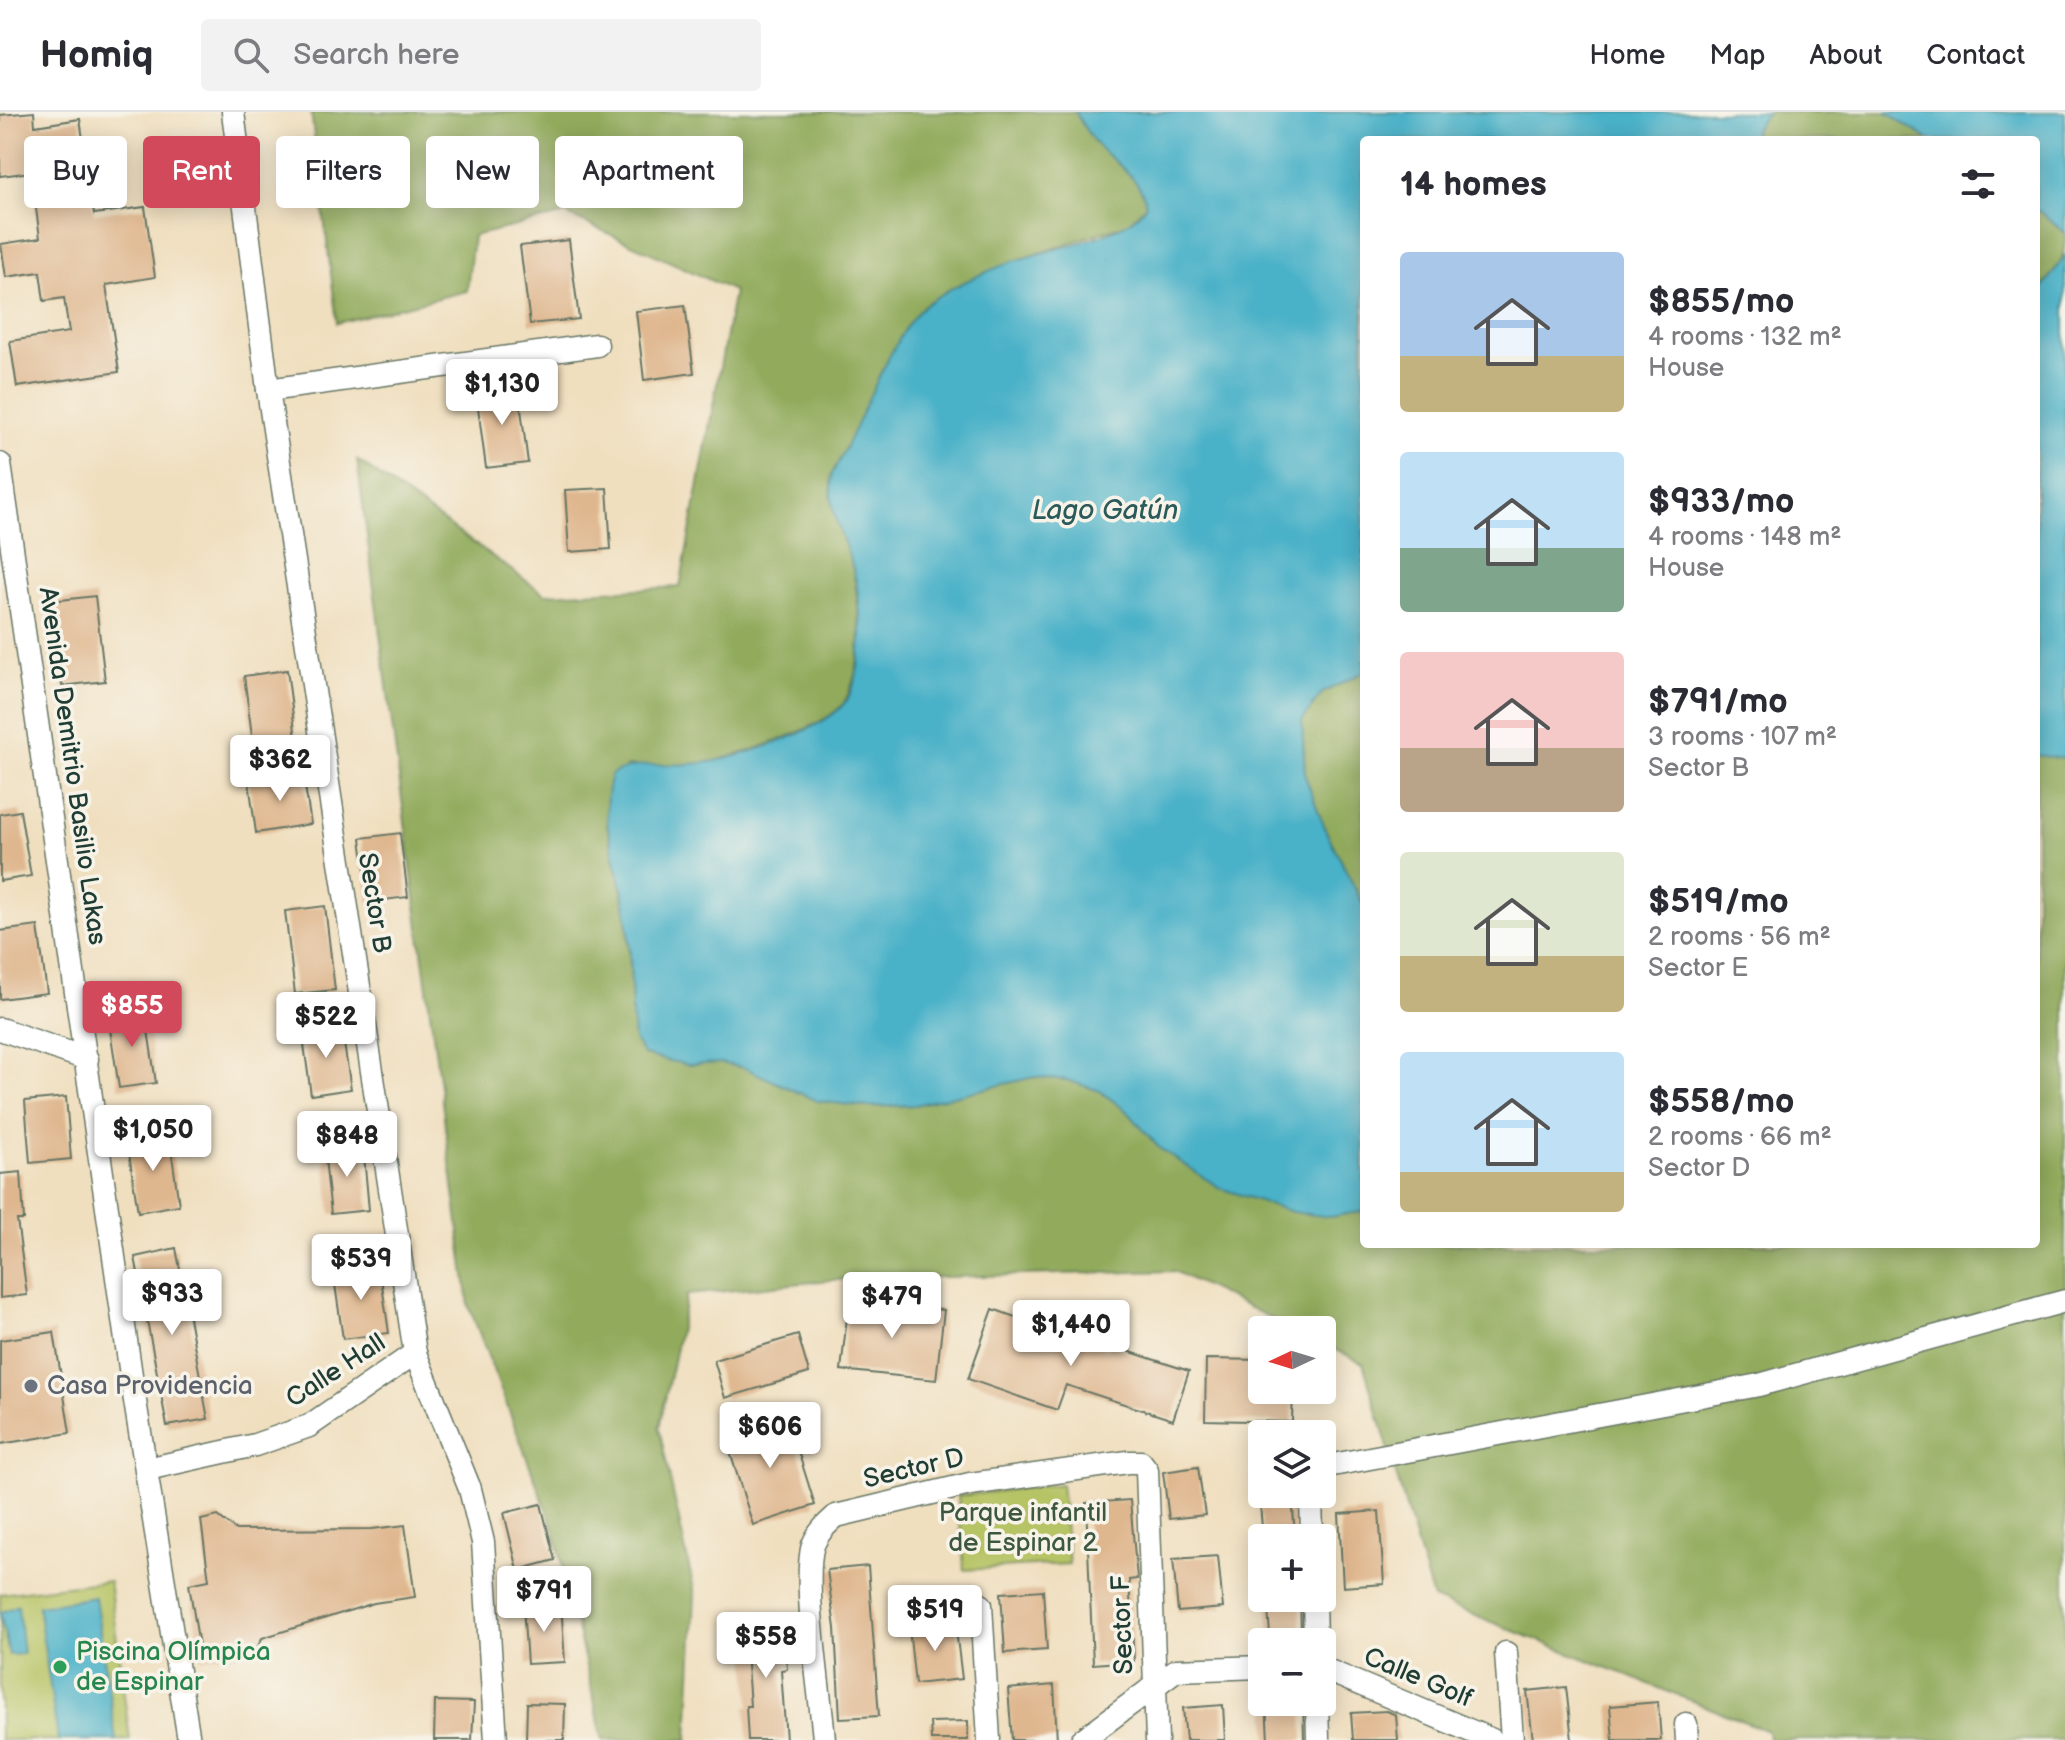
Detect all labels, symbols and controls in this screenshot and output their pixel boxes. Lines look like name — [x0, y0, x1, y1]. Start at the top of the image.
search box — [201, 19, 761, 91]
text: Homiq — [40, 33, 153, 78]
icon: search — [229, 33, 273, 77]
text: Search here — [293, 37, 460, 73]
text: Home — [1589, 39, 1665, 72]
text: Map — [1709, 39, 1766, 72]
text: About — [1810, 39, 1882, 72]
text: Contact — [1926, 39, 2025, 72]
chip: Buy — [24, 136, 127, 208]
chip: Rent — [143, 136, 260, 208]
chip: Filters — [276, 136, 410, 208]
chip: New — [426, 136, 539, 208]
chip: Apartment — [555, 136, 743, 208]
icon: filters — [1956, 162, 2000, 206]
text: 14 homes — [1400, 164, 1547, 205]
text: $855/mo — [1648, 281, 1794, 322]
icon: home — [1464, 284, 1560, 380]
text: 4 rooms · 132 m² — [1648, 322, 1842, 353]
text: House — [1648, 353, 1724, 384]
pin: $1,130 — [437, 359, 567, 427]
text: $1,130 — [464, 369, 540, 400]
text: $933/mo — [1648, 481, 1794, 522]
icon: home — [1464, 484, 1560, 580]
water label: Lago Gatún — [1032, 494, 1178, 527]
text: 4 rooms · 148 m² — [1648, 522, 1841, 553]
text: House — [1648, 553, 1724, 584]
street label: Avenida Demitrio Basilio Lakas — [32, 585, 112, 947]
text: $791/mo — [1648, 681, 1788, 722]
icon: home — [1464, 684, 1560, 780]
text: 3 rooms · 107 m² — [1648, 722, 1837, 753]
pin: $362 — [233, 735, 327, 803]
text: $362 — [248, 745, 312, 776]
text: Sector B — [1648, 753, 1749, 784]
street label: Sector B — [351, 851, 397, 955]
text: $519/mo — [1648, 881, 1789, 922]
icon: home — [1464, 884, 1560, 980]
text: 2 rooms · 56 m² — [1648, 922, 1831, 953]
text: Sector E — [1648, 953, 1749, 984]
pin: $855 — [85, 981, 179, 1049]
text: $855 — [101, 991, 163, 1022]
pin: $522 — [279, 992, 373, 1060]
text: $522 — [294, 1002, 358, 1033]
text: $558/mo — [1648, 1081, 1794, 1122]
icon: home — [1464, 1084, 1560, 1180]
pin: $1,050 — [88, 1105, 218, 1173]
pin: $848 — [300, 1111, 394, 1179]
text: $1,050 — [112, 1115, 194, 1146]
text: $848 — [315, 1121, 379, 1152]
text: 2 rooms · 66 m² — [1648, 1122, 1832, 1153]
text: Sector D — [1648, 1153, 1750, 1184]
pin: $539 — [314, 1234, 408, 1302]
text: $539 — [330, 1244, 392, 1275]
pin: $933 — [125, 1269, 219, 1337]
pin: $479 — [845, 1272, 939, 1340]
text: $933 — [141, 1279, 203, 1310]
text: $479 — [861, 1282, 923, 1313]
pin: $1,440 — [1006, 1300, 1136, 1368]
text: $1,440 — [1031, 1310, 1111, 1341]
north arrow — [1248, 1316, 1336, 1404]
map controls — [1248, 1316, 1336, 1716]
street label: Calle Hall — [280, 1327, 392, 1415]
place label: Casa Providencia — [47, 1371, 253, 1402]
marker: Casa Providencia — [22, 1377, 40, 1395]
pin: $606 — [723, 1402, 817, 1470]
text: $606 — [738, 1412, 802, 1443]
button: layers — [1248, 1420, 1336, 1508]
street label: Sector D — [861, 1442, 967, 1496]
park label: Parque infantil de Espinar 2 — [939, 1498, 1107, 1559]
button: + — [1248, 1524, 1336, 1612]
pin: $791 — [497, 1566, 591, 1634]
street label: Sector F — [1106, 1575, 1140, 1675]
text: $791 — [515, 1576, 573, 1607]
pin: $519 — [888, 1585, 982, 1653]
text: $519 — [906, 1595, 964, 1626]
pin: $558 — [719, 1612, 813, 1680]
text: $558 — [735, 1622, 797, 1653]
button: − — [1248, 1628, 1336, 1716]
place label: Piscina Olímpica de Espinar — [76, 1637, 271, 1698]
street label: Calle Golf — [1359, 1641, 1477, 1715]
marker: Piscina Olímpica de Espinar — [51, 1658, 69, 1676]

